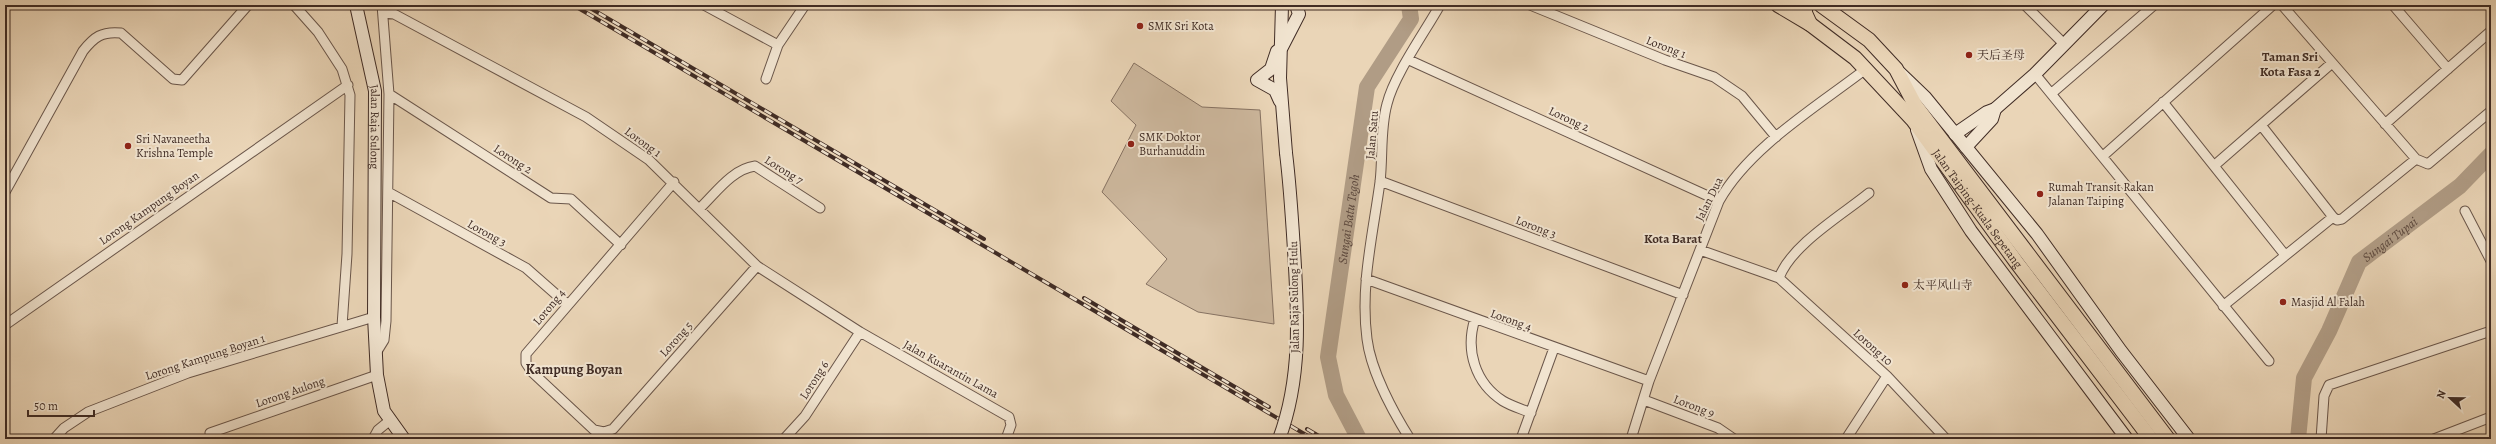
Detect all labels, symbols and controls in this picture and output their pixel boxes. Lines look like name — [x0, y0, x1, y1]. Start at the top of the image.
place label: SMK Sri Kota — [1148, 18, 1214, 34]
marker: SMK Sri Kota — [1135, 21, 1145, 31]
street label: Lorong 1 — [1644, 32, 1688, 62]
place label: 天后圣母 — [1977, 47, 2025, 63]
district label: Taman Sri Kota Fasa 2 — [2260, 48, 2321, 80]
marker: 天后圣母 — [1964, 50, 1974, 60]
street label: Jalan Raja Sulong — [366, 83, 383, 169]
street label: Lorong 2 — [1546, 103, 1592, 135]
street label: Jalan Satu — [1362, 109, 1382, 160]
street label: Lorong 1 — [621, 123, 665, 161]
place label: SMK Doktor Burhanuddin — [1139, 129, 1206, 159]
place label: Sri Navaneetha Krishna Temple — [136, 131, 213, 161]
marker: SMK Doktor Burhanuddin — [1126, 139, 1136, 149]
marker: Sri Navaneetha Krishna Temple — [123, 141, 133, 151]
street label: Lorong 2 — [491, 141, 536, 178]
street label: Jalan Taiping-Kuala Sepetang — [1929, 146, 2026, 272]
street label: Lorong 7 — [762, 152, 807, 189]
street label: Lorong Kampung Boyan — [96, 167, 202, 249]
water label: Sungai Batu Tegoh — [1333, 173, 1363, 265]
street label: Jalan Dua — [1691, 174, 1727, 224]
place label: Rumah Transit Rakan Jalanan Taiping — [2048, 179, 2154, 209]
marker: Rumah Transit Rakan Jalanan Taiping — [2035, 189, 2045, 199]
street label: Lorong 3 — [1513, 212, 1559, 242]
water label: Sungai Tupai — [2358, 212, 2421, 265]
street label: Lorong 3 — [465, 216, 509, 250]
district label: Kota Barat — [1644, 230, 1703, 247]
street label: Jalan Raja Sulong Hulu — [1285, 240, 1303, 353]
place label: 太平风山寺 — [1913, 277, 1973, 293]
marker: 太平风山寺 — [1900, 280, 1910, 290]
street label: Lorong 4 — [529, 285, 569, 329]
place label: Masjid Al Falah — [2291, 294, 2365, 310]
marker: Masjid Al Falah — [2278, 297, 2288, 307]
street label: Lorong 4 — [1488, 305, 1534, 335]
street label: Lorong 5 — [656, 318, 696, 360]
street label: Lorong 10 — [1850, 325, 1896, 369]
street label: Lorong Kampung Boyan 1 — [143, 330, 267, 384]
street label: Jalan Kuarantin Lama — [901, 336, 1002, 402]
street label: Lorong 6 — [796, 357, 833, 402]
district label: Kampung Boyan — [526, 360, 623, 379]
street label: Lorong Aulong — [253, 373, 327, 411]
north arrow — [2430, 378, 2470, 418]
text: N — [2433, 388, 2450, 401]
street label: Lorong 9 — [1671, 391, 1717, 421]
scale bar — [28, 392, 94, 418]
text: 50 m — [34, 398, 58, 414]

